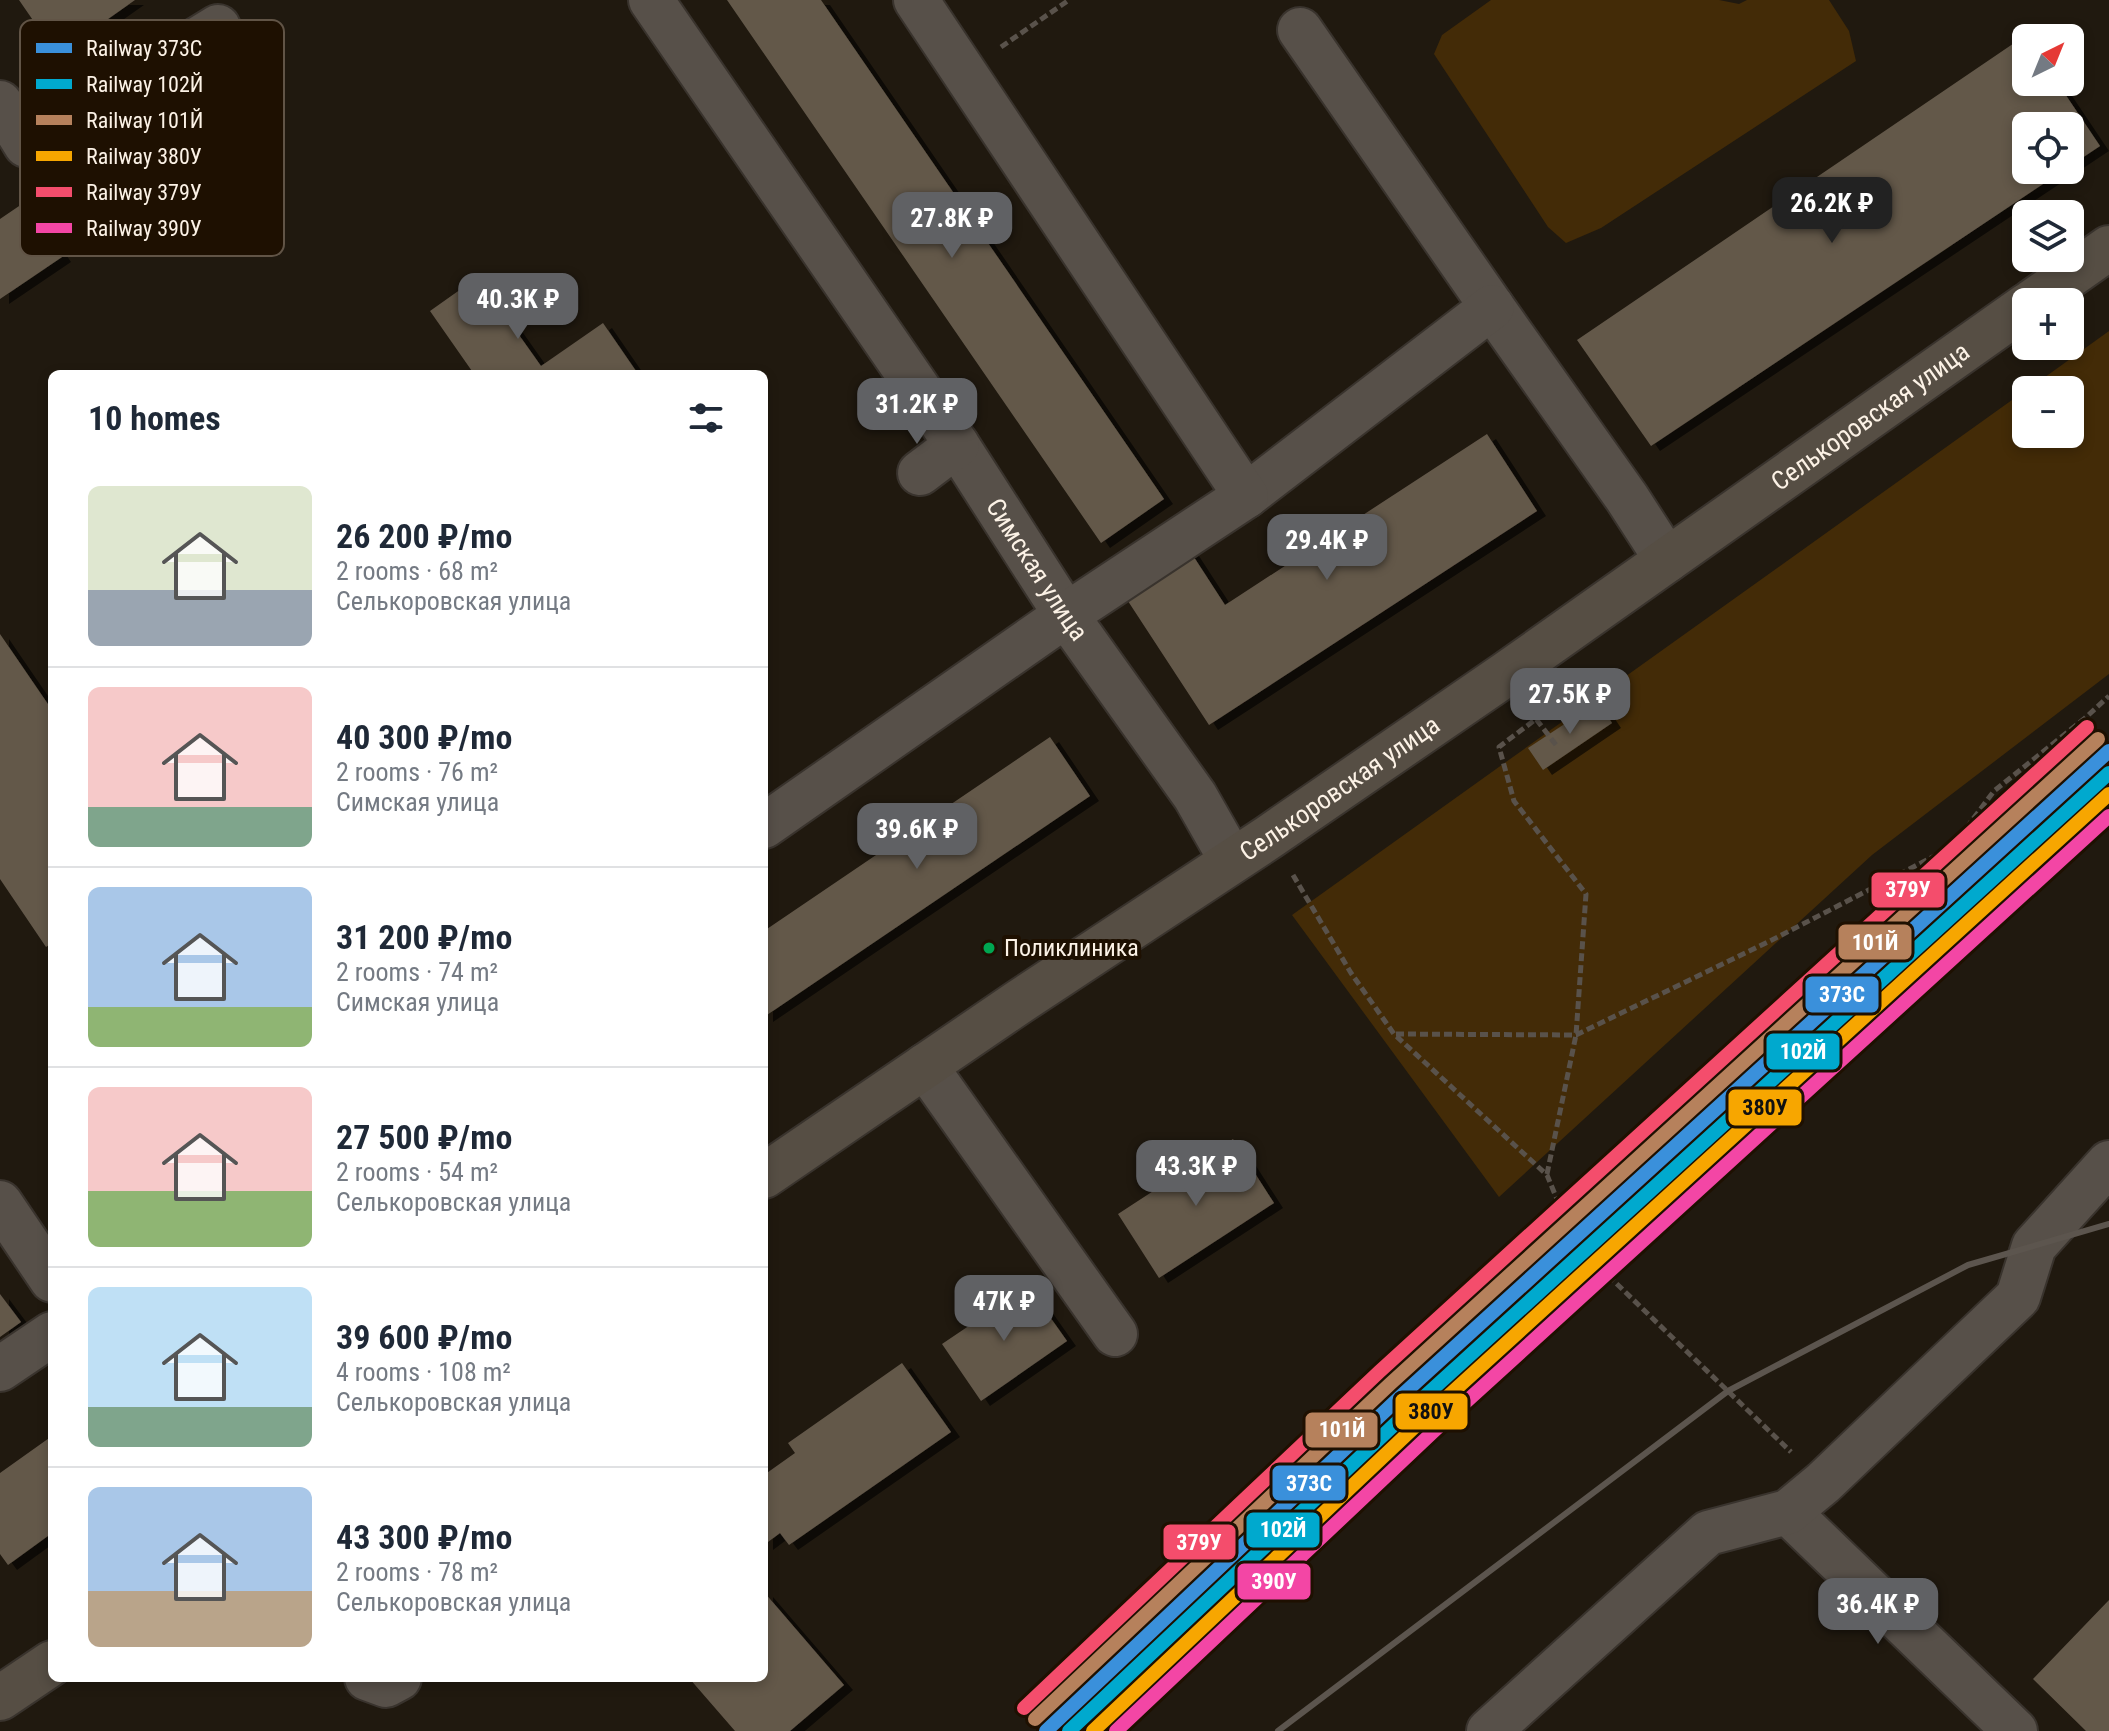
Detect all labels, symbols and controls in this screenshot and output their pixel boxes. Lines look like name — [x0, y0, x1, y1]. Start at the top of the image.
legend — [20, 20, 284, 256]
north arrow — [2012, 24, 2084, 96]
map controls — [2012, 24, 2084, 448]
text: Railway 373C — [86, 36, 202, 61]
text: Railway 102Й — [86, 72, 203, 97]
text: Railway 101Й — [86, 108, 203, 133]
button: locate — [2012, 112, 2084, 184]
text: Railway 380У — [86, 144, 202, 169]
pin: 26.2K ₽ — [1758, 177, 1906, 245]
text: Railway 379У — [86, 180, 202, 205]
text: 26.2K ₽ — [1790, 188, 1874, 218]
pin: 27.8K ₽ — [878, 192, 1026, 260]
button: layers — [2012, 200, 2084, 272]
text: 27.8K ₽ — [910, 203, 994, 233]
text: Railway 390У — [86, 216, 202, 241]
pin: 40.3K ₽ — [444, 273, 592, 341]
text: 40.3K ₽ — [476, 284, 560, 314]
button: + — [2012, 288, 2084, 360]
street label: Селькоровская улица — [1765, 336, 1975, 497]
button: − — [2012, 376, 2084, 448]
pin: 31.2K ₽ — [843, 378, 991, 446]
text: 31.2K ₽ — [875, 389, 959, 419]
icon: filters — [684, 396, 728, 440]
text: 10 homes — [88, 398, 221, 438]
street label: Симская улица — [980, 493, 1094, 646]
pin: 29.4K ₽ — [1253, 514, 1401, 582]
text: 26 200 ₽/mo — [336, 516, 512, 556]
icon: home — [152, 518, 248, 614]
text: 29.4K ₽ — [1285, 525, 1369, 555]
text: 2 rooms · 68 m² — [336, 556, 498, 586]
text: Селькоровская улица — [336, 586, 571, 616]
pin: 27.5K ₽ — [1496, 668, 1644, 736]
text: 27.5K ₽ — [1528, 679, 1612, 709]
street label: Селькоровская улица — [1234, 709, 1445, 867]
text: 40 300 ₽/mo — [336, 717, 512, 757]
icon: home — [152, 719, 248, 815]
text: 2 rooms · 76 m² — [336, 757, 498, 787]
text: Симская улица — [336, 787, 499, 817]
pin: 39.6K ₽ — [843, 803, 991, 871]
text: 39.6K ₽ — [875, 814, 959, 844]
line badge: 379У — [1870, 871, 1946, 909]
text: 379У — [1885, 877, 1931, 902]
text: 31 200 ₽/mo — [336, 917, 512, 957]
icon: home — [152, 919, 248, 1015]
line badge: 101Й — [1837, 923, 1913, 961]
text: 101Й — [1852, 930, 1898, 955]
place label: Поликлиника — [1004, 934, 1139, 962]
marker: Поликлиника — [981, 940, 997, 956]
text: 2 rooms · 74 m² — [336, 957, 498, 987]
line badge: 373C — [1804, 975, 1880, 1014]
text: 373C — [1819, 982, 1865, 1007]
text: Симская улица — [336, 987, 499, 1017]
line badge: 102Й — [1765, 1032, 1841, 1071]
text: 102Й — [1780, 1039, 1826, 1064]
line badge: 380У — [1727, 1088, 1803, 1127]
text: 380У — [1742, 1095, 1788, 1120]
text: 27 500 ₽/mo — [336, 1117, 512, 1157]
icon: home — [152, 1119, 248, 1215]
pin: 43.3K ₽ — [1122, 1140, 1270, 1208]
text: 43.3K ₽ — [1154, 1151, 1238, 1181]
text: 2 rooms · 54 m² — [336, 1157, 498, 1187]
text: Селькоровская улица — [336, 1187, 571, 1217]
pin: 47K ₽ — [948, 1275, 1060, 1343]
text: 47K ₽ — [973, 1286, 1035, 1316]
text: 39 600 ₽/mo — [336, 1317, 512, 1357]
icon: home — [152, 1319, 248, 1415]
text: 4 rooms · 108 m² — [336, 1357, 511, 1387]
text: Селькоровская улица — [336, 1387, 571, 1417]
line badge: 380У — [1394, 1392, 1469, 1431]
text: 380У — [1408, 1399, 1454, 1424]
line badge: 101Й — [1304, 1411, 1379, 1449]
text: 101Й — [1319, 1417, 1365, 1442]
line badge: 373C — [1271, 1464, 1347, 1502]
text: 373C — [1286, 1471, 1332, 1496]
line badge: 102Й — [1245, 1511, 1321, 1549]
text: 43 300 ₽/mo — [336, 1517, 512, 1557]
text: 102Й — [1260, 1517, 1306, 1542]
icon: home — [152, 1519, 248, 1615]
line badge: 379У — [1162, 1523, 1237, 1561]
text: 379У — [1176, 1530, 1222, 1555]
text: 2 rooms · 78 m² — [336, 1557, 498, 1587]
line badge: 390У — [1236, 1562, 1312, 1601]
text: 390У — [1251, 1569, 1297, 1594]
pin: 36.4K ₽ — [1804, 1578, 1952, 1646]
text: Селькоровская улица — [336, 1587, 571, 1617]
text: 36.4K ₽ — [1836, 1589, 1920, 1619]

